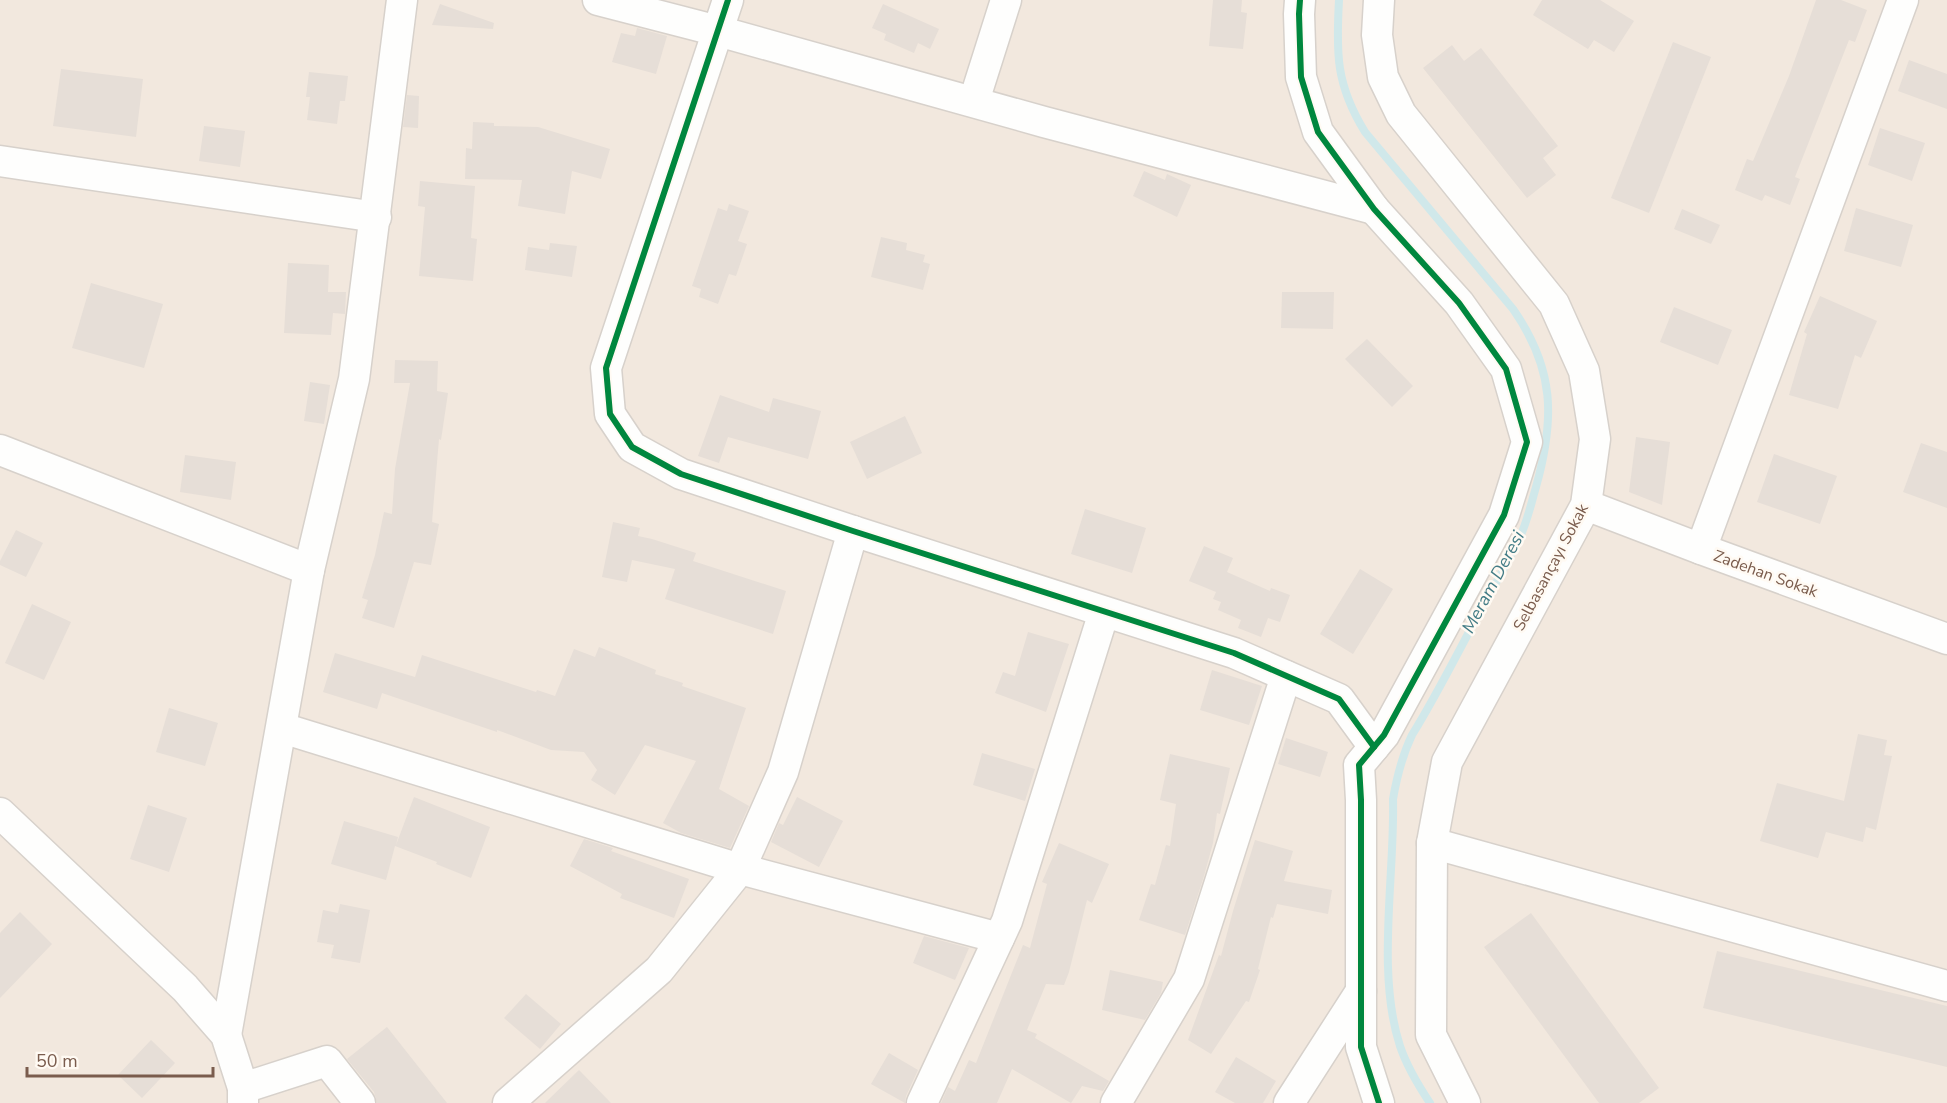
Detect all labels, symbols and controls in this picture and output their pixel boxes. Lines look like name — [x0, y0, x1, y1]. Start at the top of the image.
street label: Selbasançayı Sokak — [1508, 499, 1594, 635]
water label: Meram Deresi — [1456, 526, 1530, 637]
street label: Zadehan Sokak — [1710, 545, 1822, 603]
scale bar — [27, 1040, 213, 1078]
text: 50 m — [36, 1049, 78, 1073]

